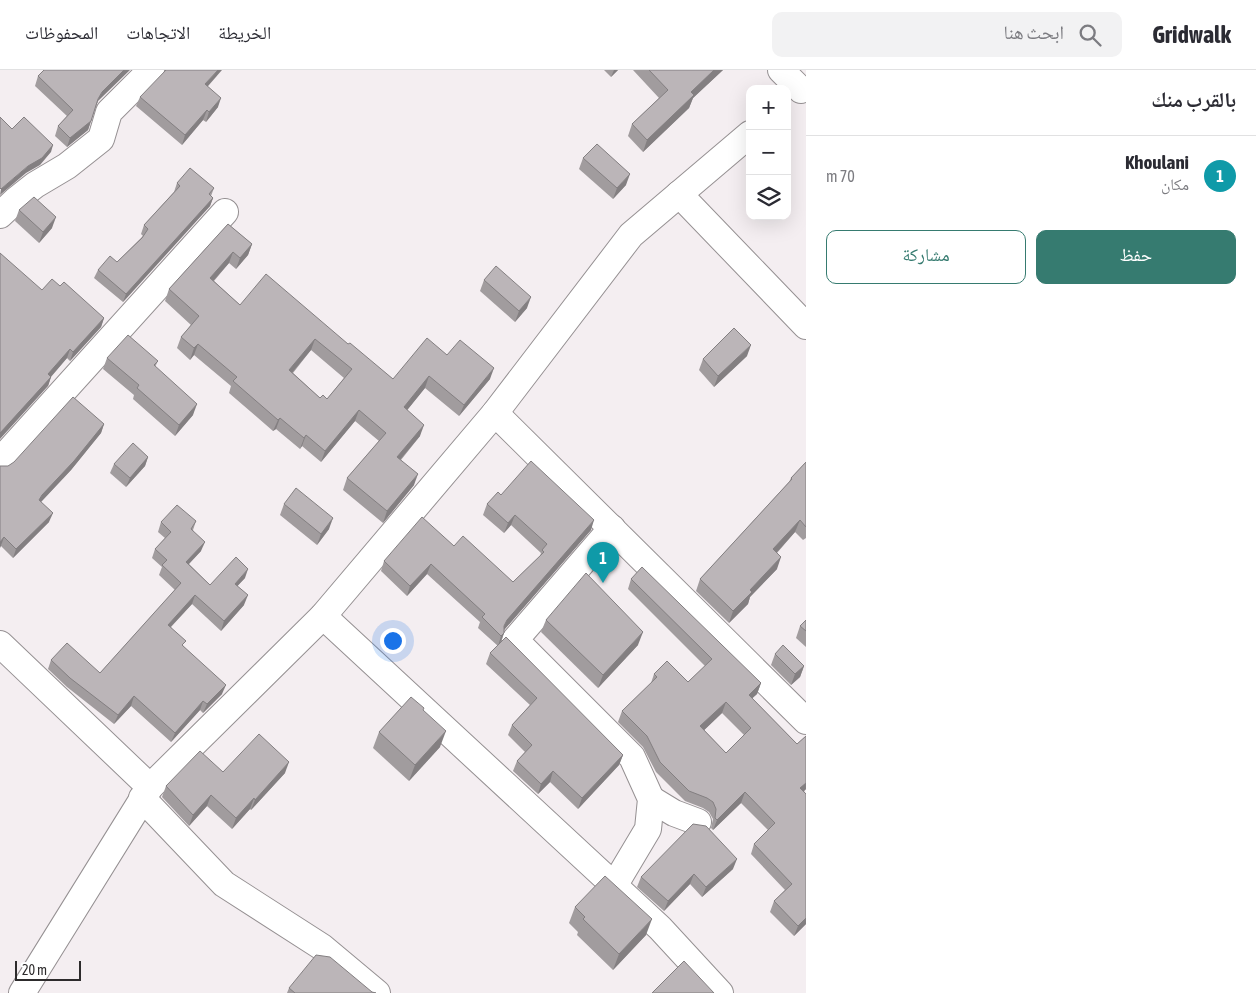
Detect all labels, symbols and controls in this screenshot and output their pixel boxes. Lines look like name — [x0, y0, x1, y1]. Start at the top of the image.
search box — [772, 12, 1122, 57]
text: ابحث هنا — [1004, 21, 1064, 43]
icon: search — [1076, 21, 1104, 49]
text: Gridwalk — [1152, 21, 1231, 48]
text: المحفوظات — [25, 22, 98, 43]
text: الاتجاهات — [126, 22, 190, 43]
text: الخريطة — [218, 22, 271, 43]
map controls — [746, 85, 791, 220]
button: + — [746, 85, 791, 130]
text: بالقرب منك — [1151, 87, 1236, 111]
button: − — [746, 130, 791, 175]
text: Khoulani — [1125, 151, 1189, 173]
text: 70 m — [826, 167, 855, 185]
text: 1 — [1216, 167, 1224, 185]
button: layers — [746, 175, 791, 220]
text: مكان — [1161, 175, 1189, 193]
button: مشاركة — [826, 230, 1026, 284]
button: حفظ — [1036, 230, 1236, 284]
pin: 1 — [587, 542, 619, 583]
your location — [380, 628, 406, 654]
scale bar — [15, 958, 81, 981]
text: 20 m — [22, 962, 47, 978]

